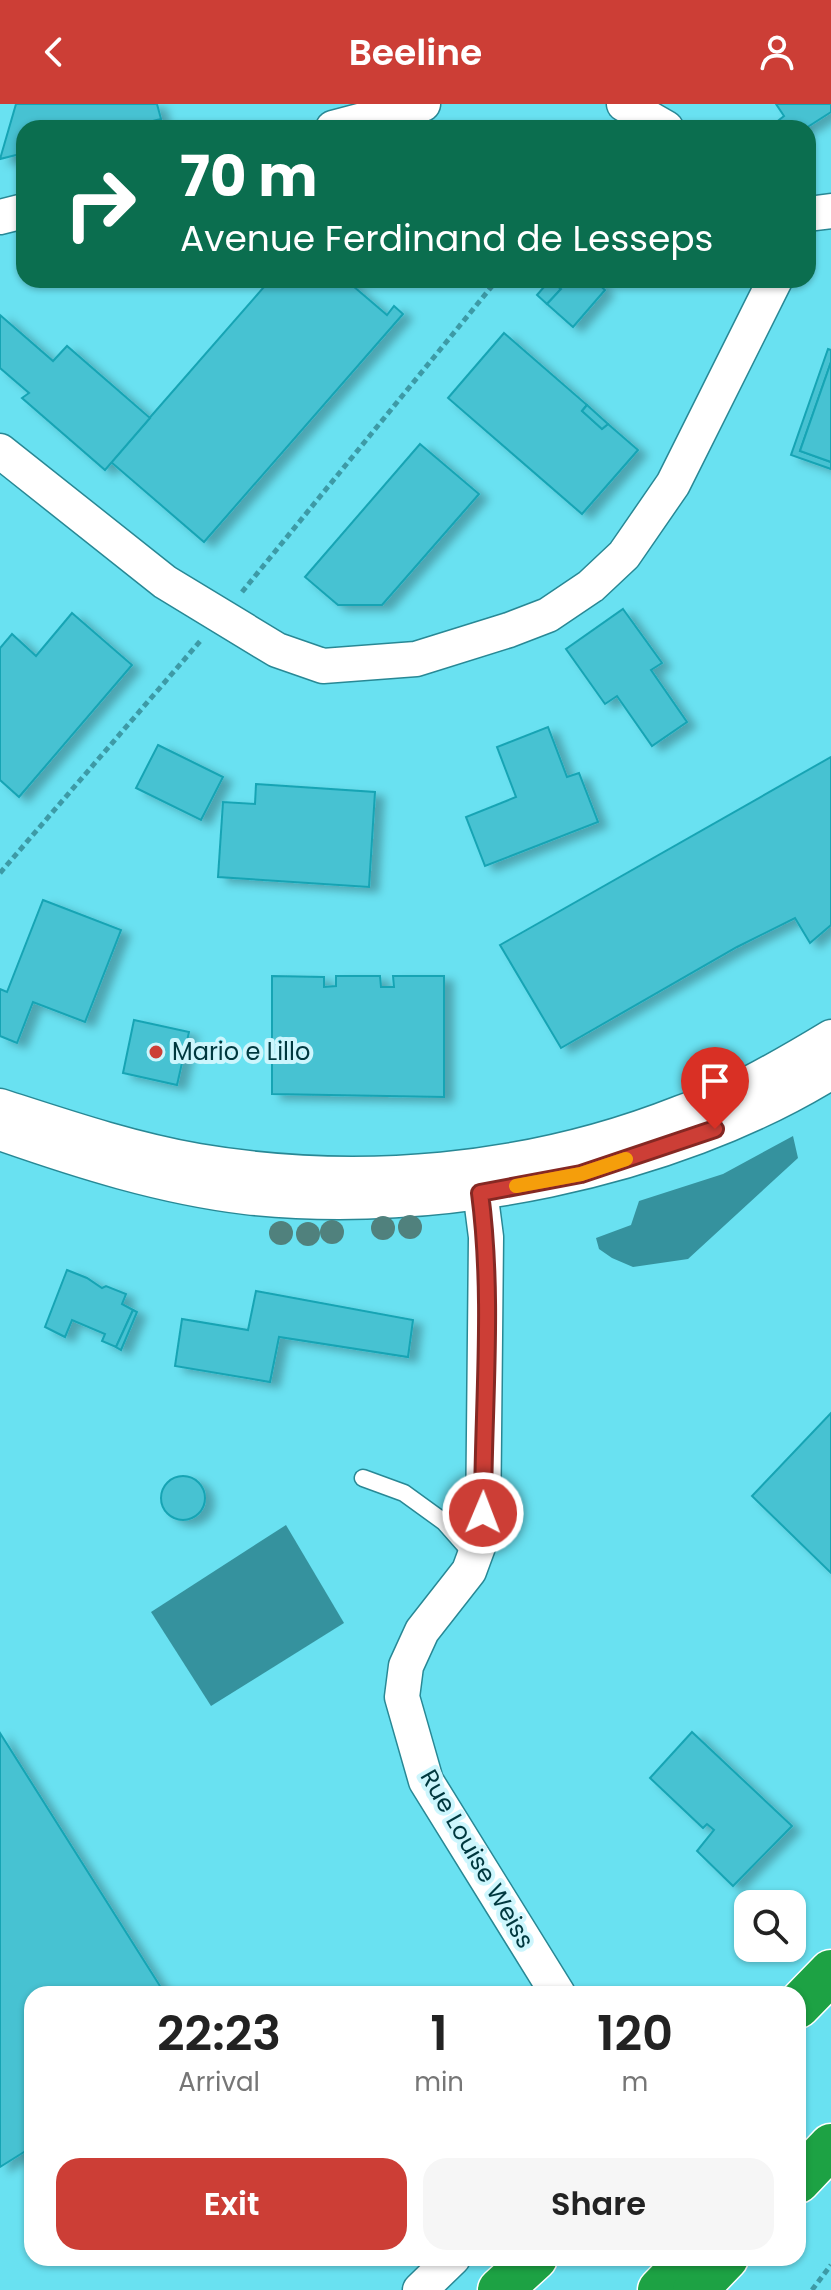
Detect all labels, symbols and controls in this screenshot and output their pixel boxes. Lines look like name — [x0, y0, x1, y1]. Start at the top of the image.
text: Beeline — [349, 27, 482, 78]
icon: back — [32, 30, 76, 74]
icon: person — [755, 30, 799, 74]
text: 70 m — [180, 137, 318, 216]
icon: right — [48, 152, 152, 256]
text: Avenue Ferdinand de Lesseps — [180, 213, 713, 264]
place label: Mario e Lillo — [172, 1035, 310, 1068]
marker: Mario e Lillo — [147, 1043, 165, 1061]
pin — [681, 1047, 749, 1129]
icon: arrive — [693, 1059, 737, 1103]
position arrow — [441, 1471, 525, 1555]
street label: Rue Louise Weiss — [413, 1763, 542, 1954]
map controls — [734, 1890, 806, 1962]
button: search — [734, 1890, 806, 1962]
text: 22:23 — [157, 2000, 281, 2067]
text: 1 — [430, 2000, 448, 2067]
text: 120 — [597, 2000, 673, 2067]
text: Arrival — [178, 2064, 260, 2100]
text: min — [414, 2064, 464, 2100]
text: m — [622, 2064, 648, 2100]
button: Exit — [56, 2158, 407, 2250]
button: Share — [423, 2158, 774, 2250]

